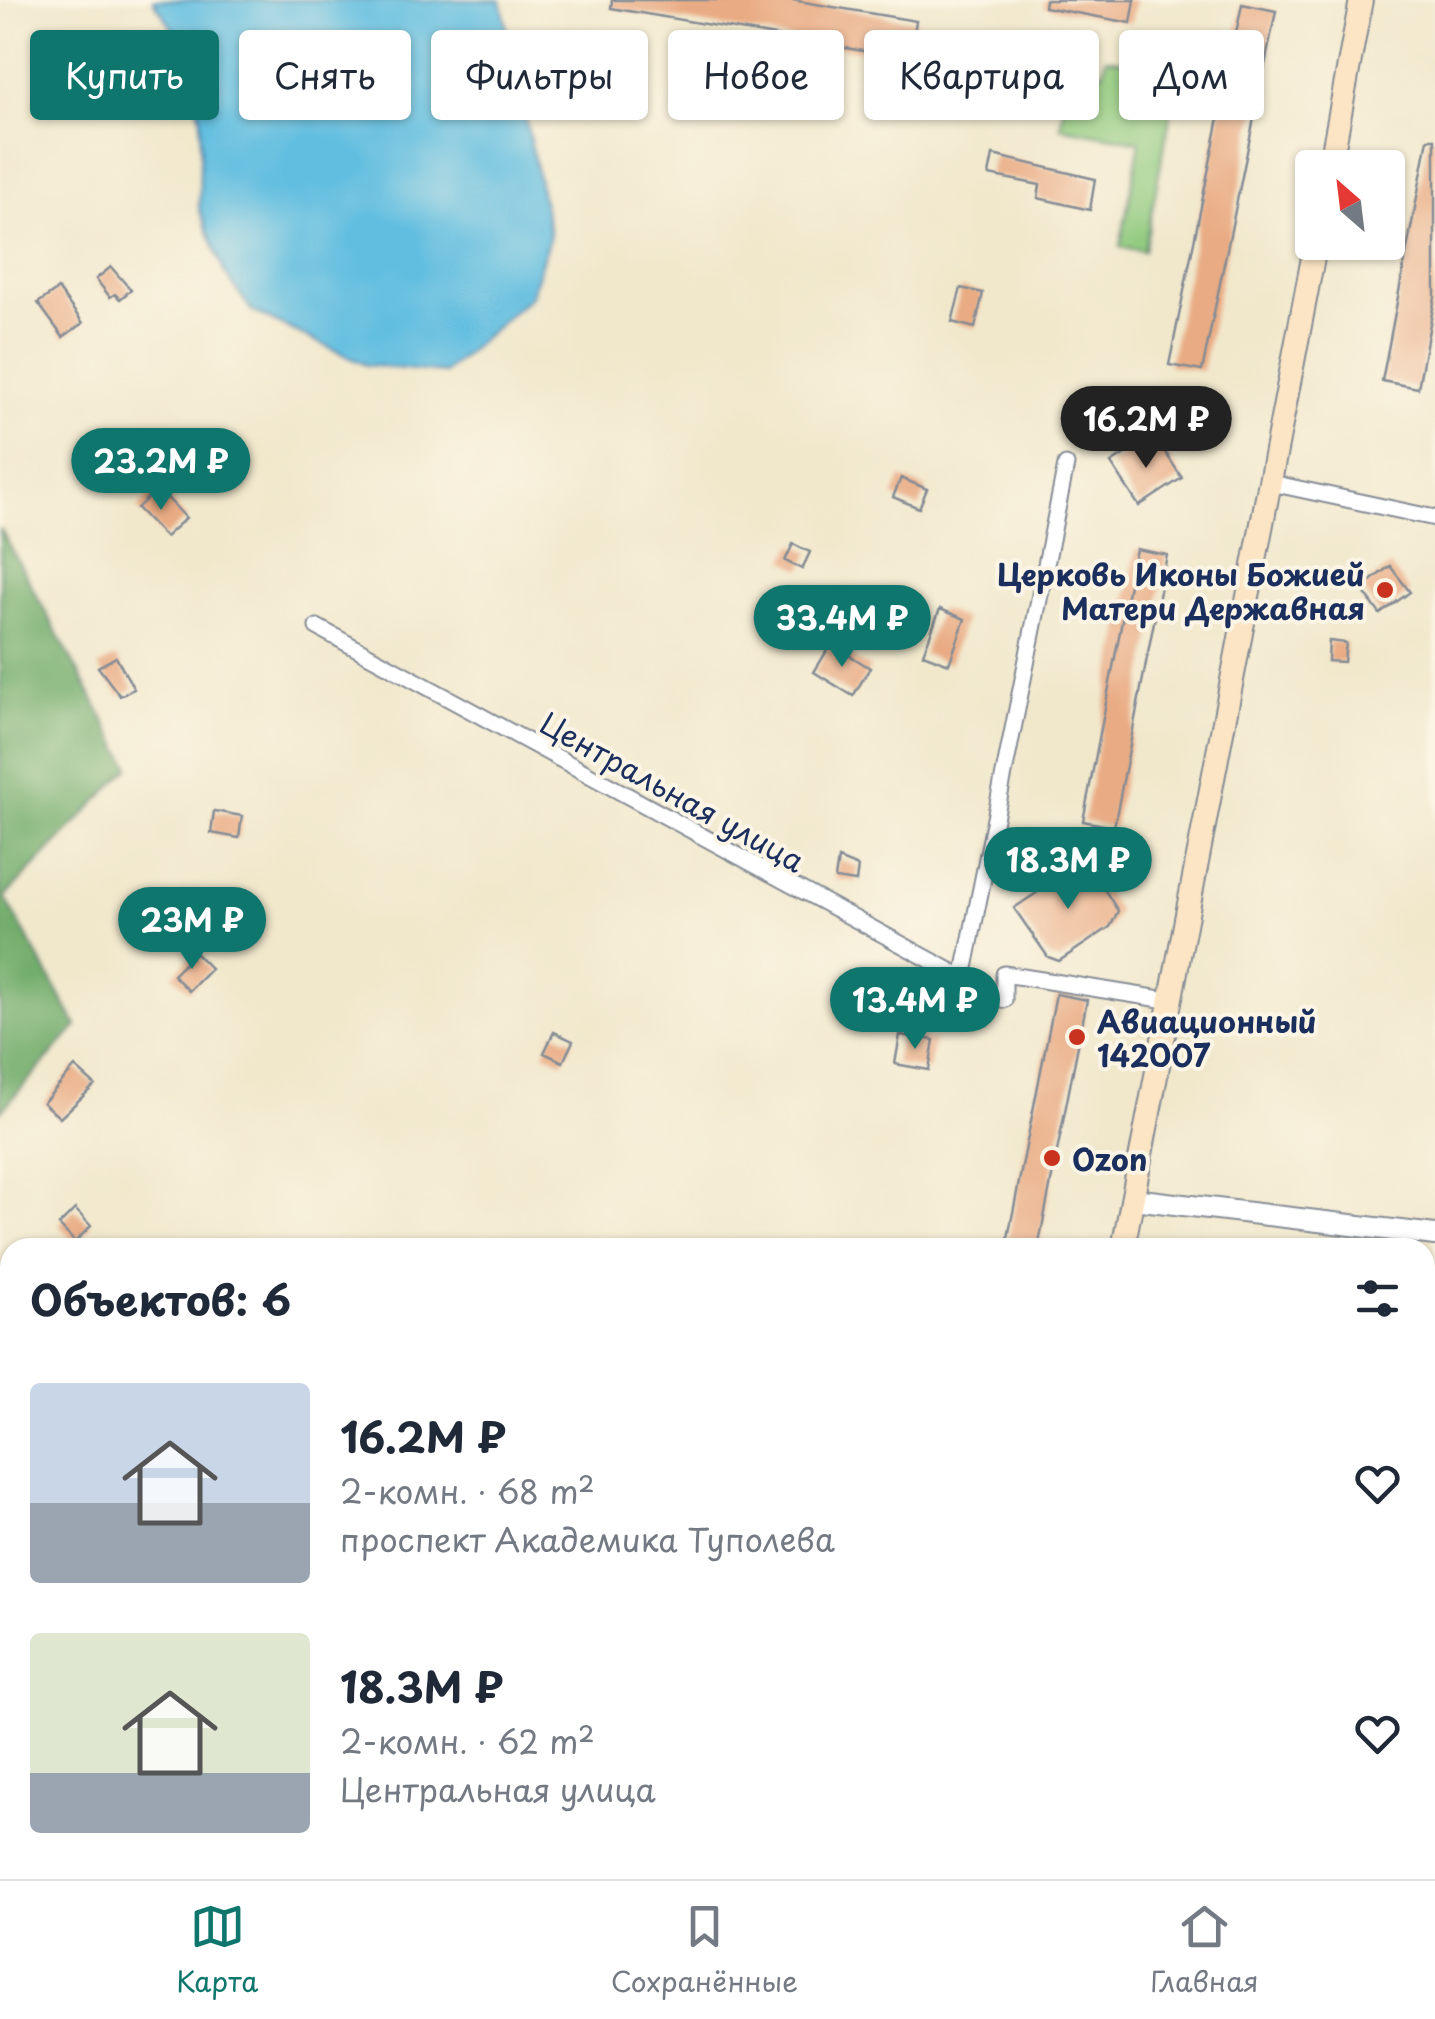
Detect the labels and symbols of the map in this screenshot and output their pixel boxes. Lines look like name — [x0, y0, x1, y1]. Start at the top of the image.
north arrow — [1295, 150, 1405, 260]
pin: 16.2M ₽ — [1054, 386, 1238, 471]
pin: 23.2M ₽ — [69, 428, 253, 513]
place label: Церковь Иконы Божией Матери Державная — [997, 551, 1365, 630]
marker: Церковь Иконы Божией Матери Державная — [1374, 579, 1396, 601]
pin: 33.4M ₽ — [750, 585, 934, 670]
street label: Центральная улица — [533, 700, 813, 882]
pin: 18.3M ₽ — [976, 827, 1160, 912]
pin: 23M ₽ — [122, 887, 262, 972]
pin: 13.4M ₽ — [823, 967, 1007, 1052]
place label: Авиационный 142007 — [1097, 998, 1317, 1077]
marker: Авиационный 142007 — [1066, 1026, 1088, 1048]
place label: Ozon — [1072, 1136, 1147, 1181]
marker: Ozon — [1041, 1147, 1063, 1169]

